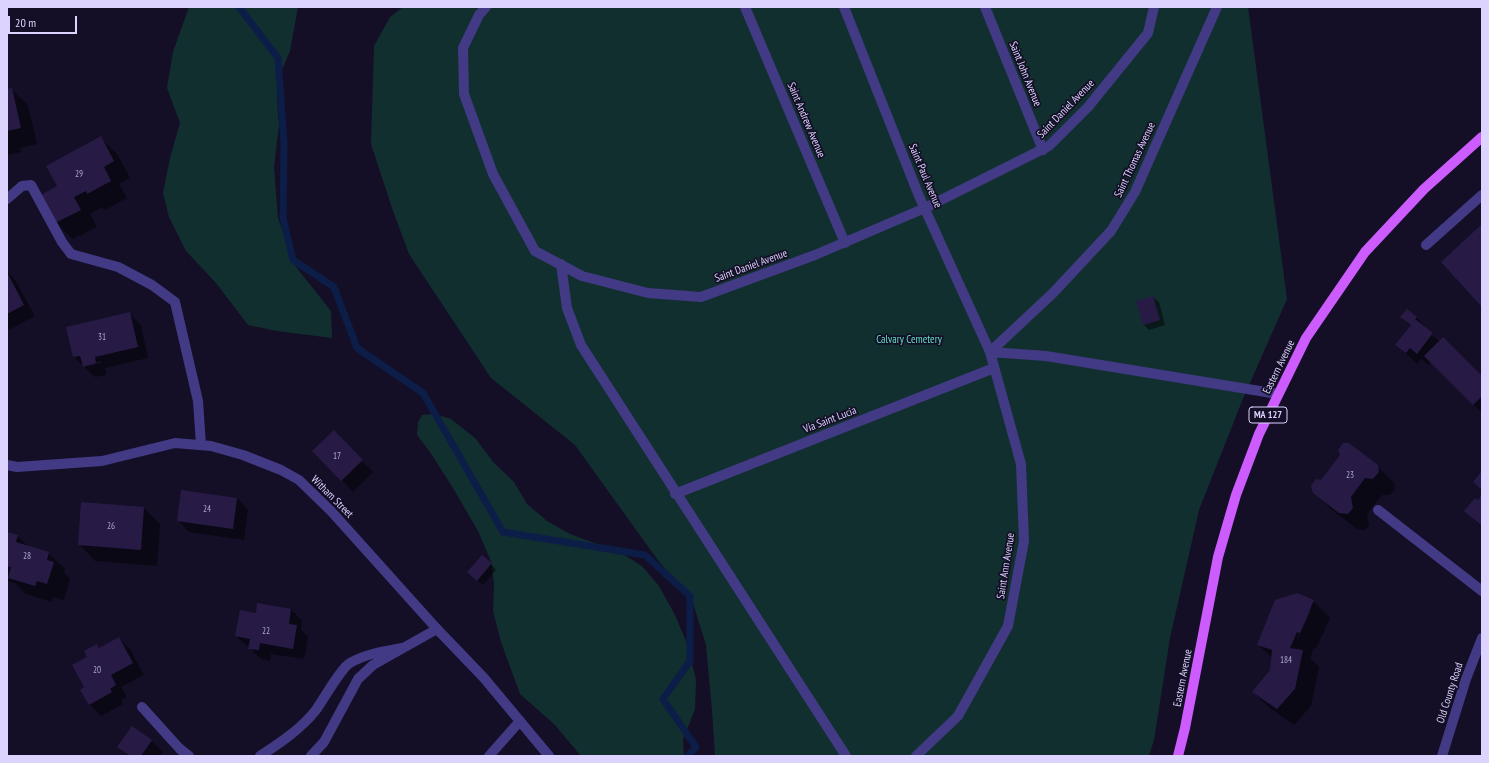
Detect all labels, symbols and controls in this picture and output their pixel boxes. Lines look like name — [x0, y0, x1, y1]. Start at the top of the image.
scale bar — [10, 8, 79, 34]
text: 20 m — [15, 15, 36, 30]
street label: Saint John Avenue — [1006, 40, 1044, 108]
street label: Saint Daniel Avenue — [1035, 77, 1097, 141]
street label: Saint Andrew Avenue — [784, 80, 828, 160]
street label: Saint Thomas Avenue — [1112, 120, 1158, 200]
street label: Saint Paul Avenue — [906, 142, 944, 210]
house number: 29 — [75, 169, 83, 179]
street label: Saint Daniel Avenue — [713, 247, 789, 285]
house number: 31 — [98, 332, 106, 342]
park label: Calvary Cemetery — [876, 333, 942, 347]
street label: Eastern Avenue — [1260, 338, 1298, 396]
street label: Via Saint Lucia — [802, 404, 858, 436]
road number: MA 127 — [1249, 407, 1287, 423]
house number: 17 — [333, 451, 341, 461]
house number: 23 — [1346, 470, 1354, 480]
street label: Witham Street — [308, 473, 356, 521]
house number: 24 — [203, 504, 211, 514]
house number: 26 — [107, 521, 115, 531]
street label: Saint Ann Avenue — [994, 532, 1018, 600]
house number: 28 — [23, 551, 31, 561]
house number: 22 — [262, 626, 270, 636]
street label: Eastern Avenue — [1171, 648, 1195, 708]
house number: 184 — [1280, 655, 1292, 665]
street label: Old County Road — [1434, 661, 1466, 725]
house number: 20 — [93, 665, 101, 675]

